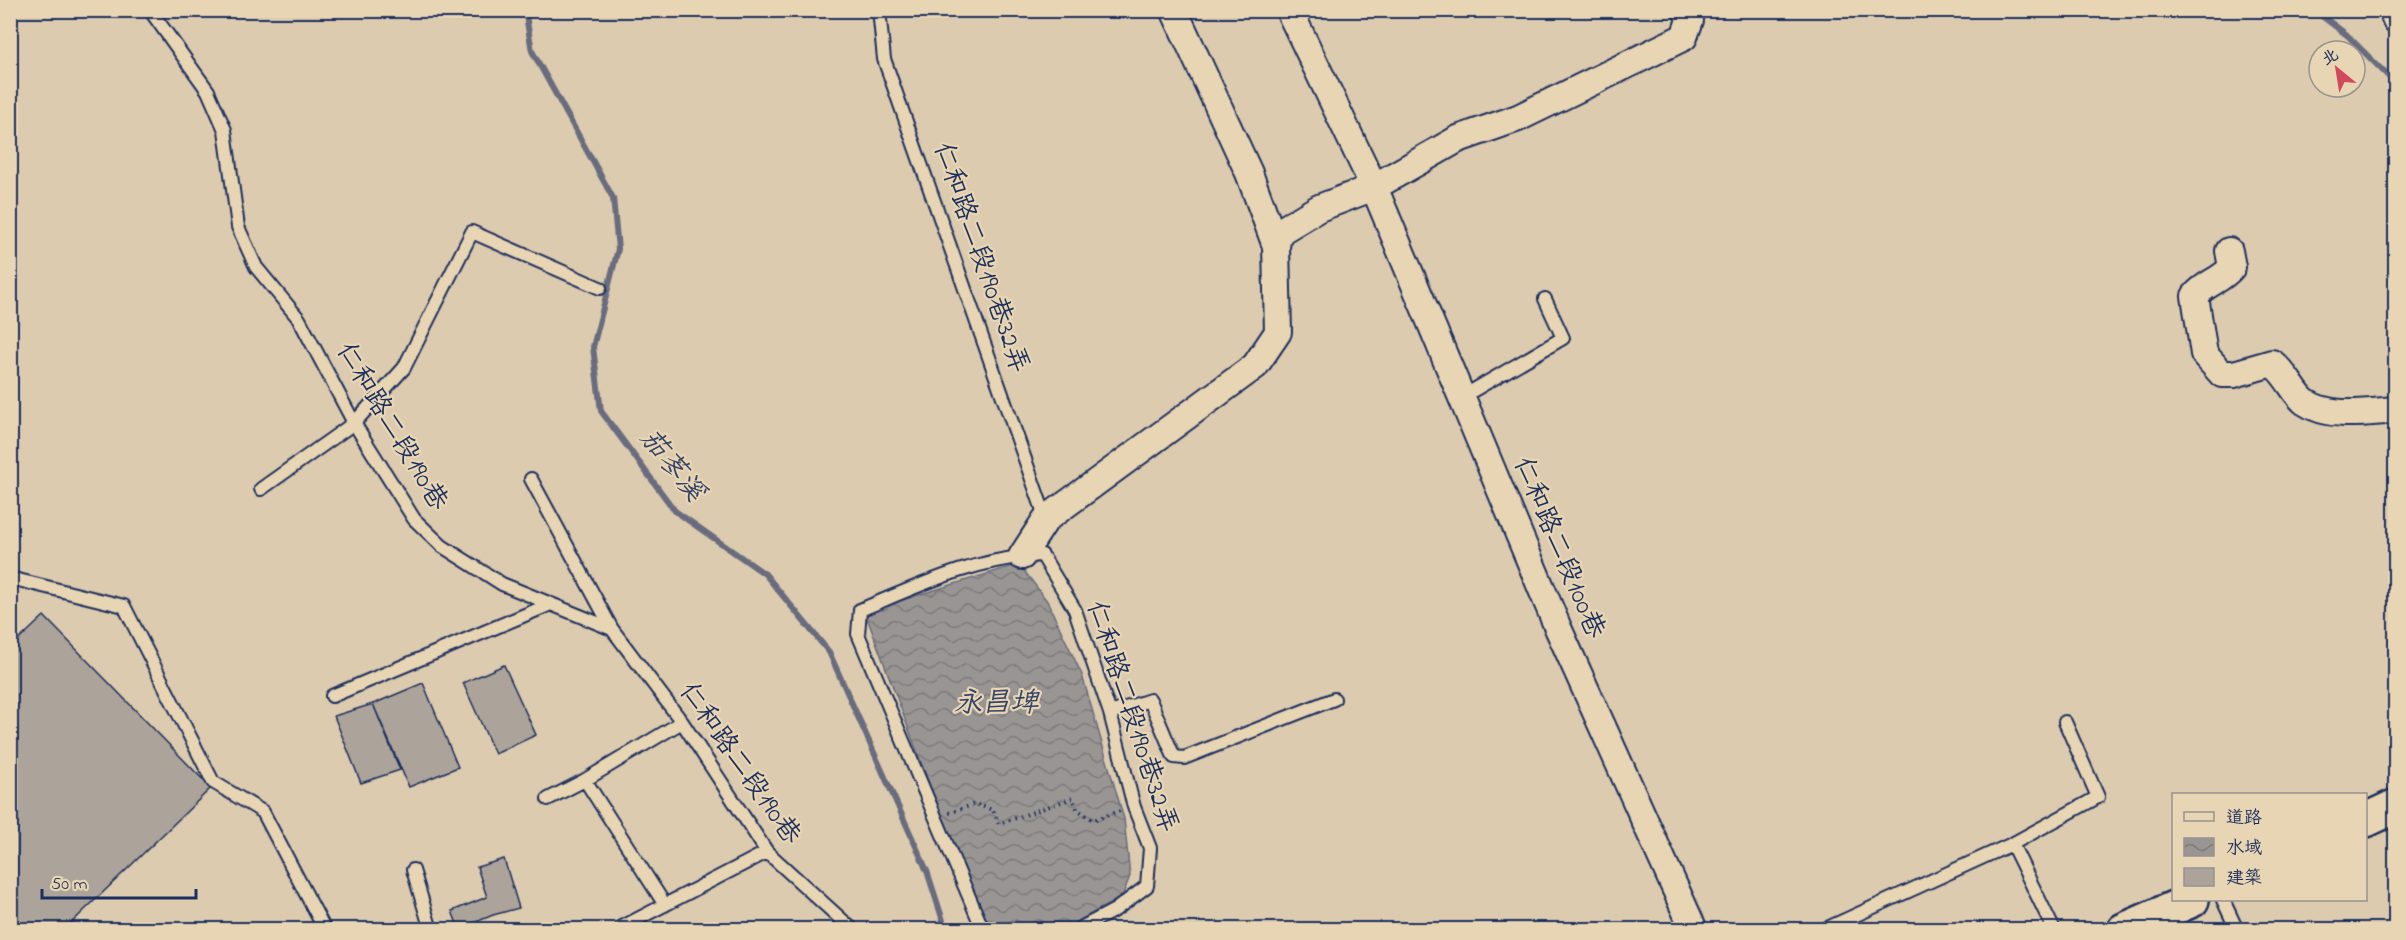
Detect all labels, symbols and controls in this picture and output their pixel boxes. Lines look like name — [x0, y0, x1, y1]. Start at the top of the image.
north arrow — [2307, 39, 2367, 99]
text: 北 — [2318, 43, 2343, 72]
street label: 仁和路二段190巷32弄 — [922, 137, 1038, 379]
street label: 仁和路二段190巷 — [325, 335, 457, 519]
water label: 茄苳溪 — [629, 420, 715, 513]
street label: 仁和路二段100巷 — [1502, 451, 1614, 645]
street label: 仁和路二段190巷32弄 — [1075, 596, 1187, 838]
street label: 仁和路二段190巷 — [668, 675, 810, 853]
water label: 永昌埤 — [954, 684, 1040, 725]
legend — [2172, 793, 2367, 901]
text: 道路 — [2226, 806, 2262, 832]
text: 水域 — [2226, 836, 2262, 862]
scale bar — [42, 862, 196, 900]
text: 建築 — [2226, 866, 2262, 892]
text: 50 m — [51, 872, 88, 898]

